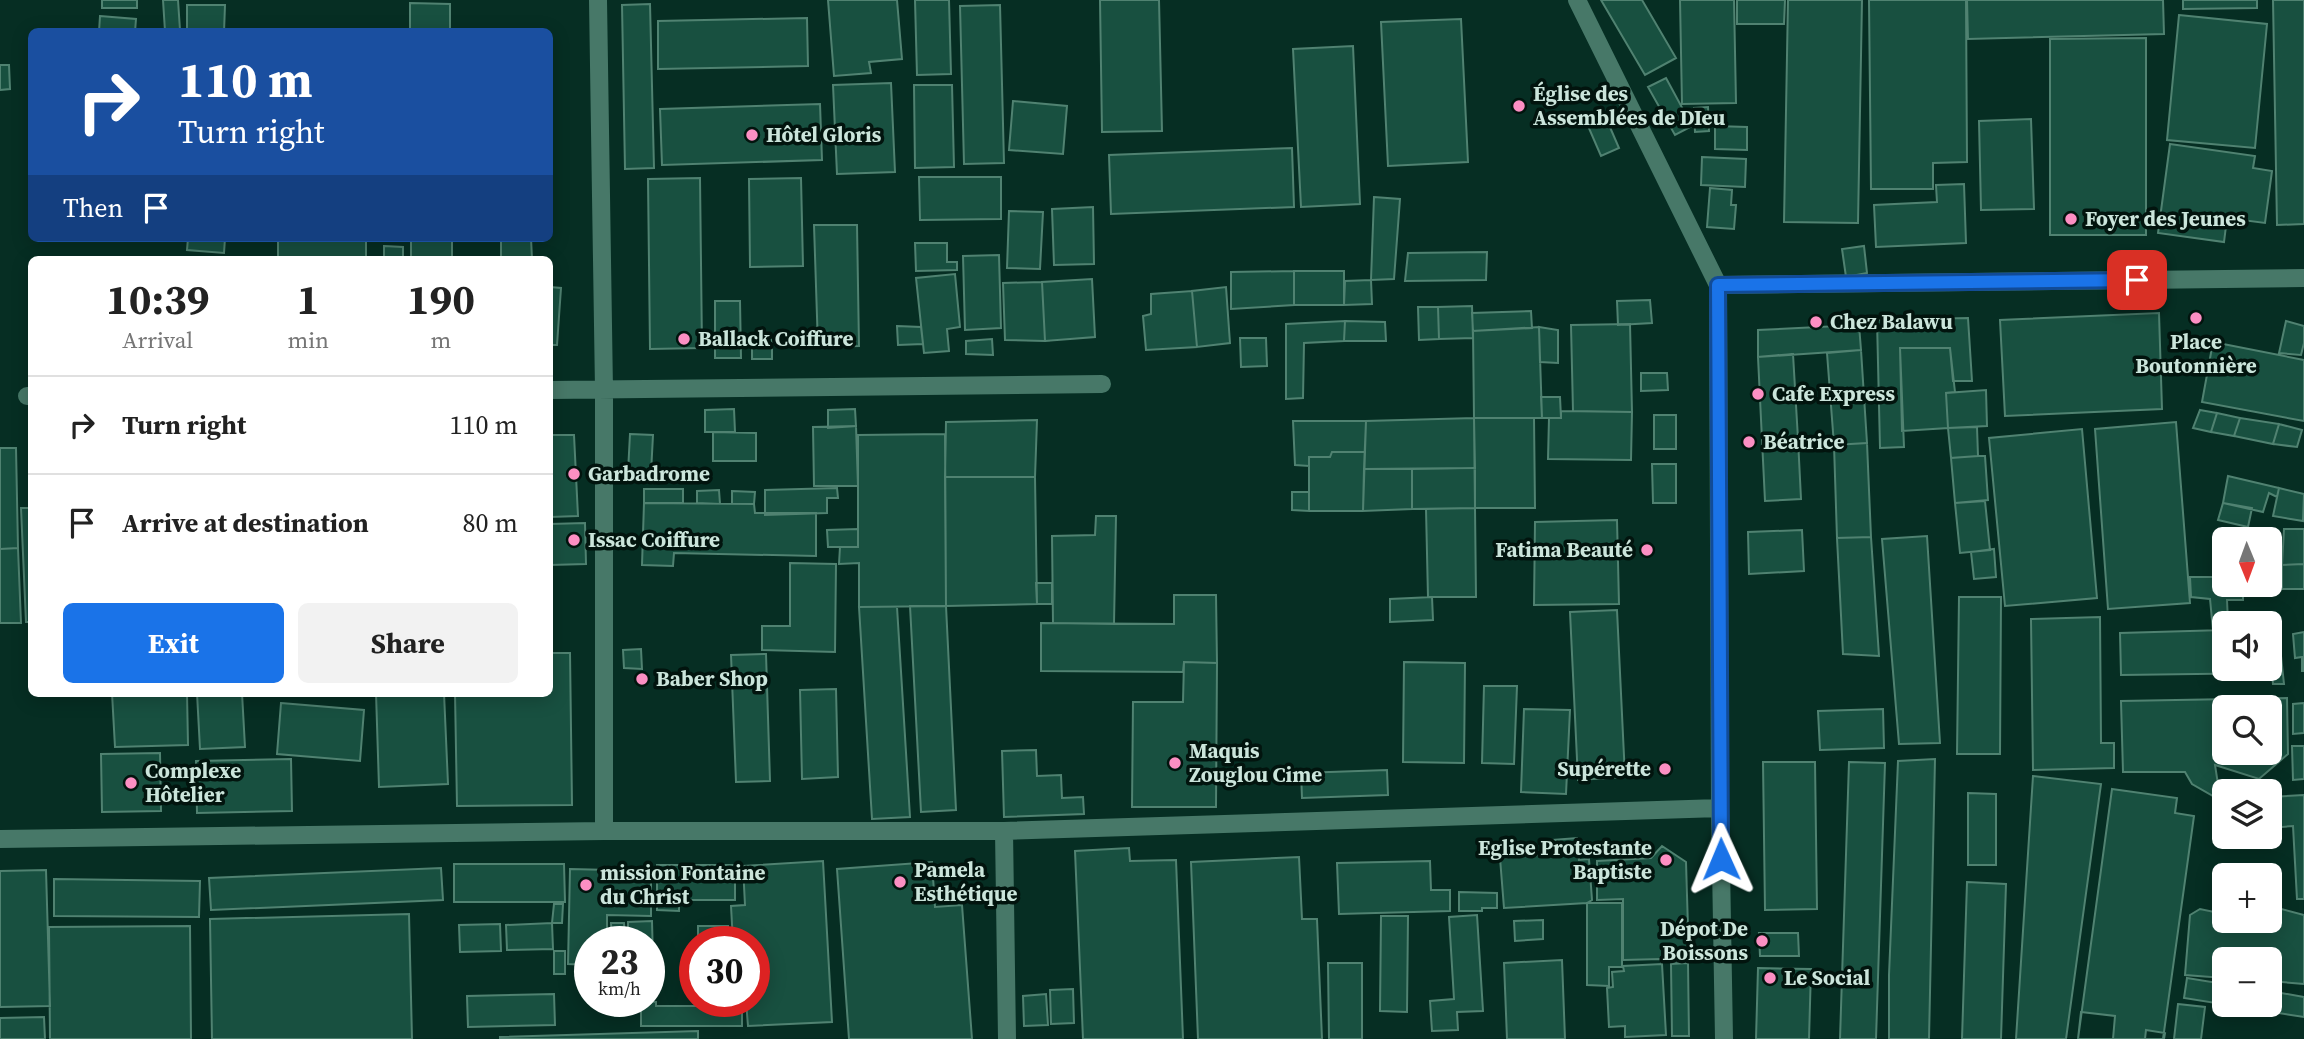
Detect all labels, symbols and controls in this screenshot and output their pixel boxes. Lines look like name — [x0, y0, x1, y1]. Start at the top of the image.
text: 110 m — [178, 46, 313, 113]
icon: right — [63, 56, 154, 147]
place label: Église des Assemblées de DIeu — [1533, 79, 1725, 132]
marker: Église des Assemblées de DIeu — [1511, 98, 1527, 114]
text: Turn right — [178, 110, 324, 154]
place label: Hôtel Gloris — [766, 120, 882, 149]
marker: Hôtel Gloris — [744, 127, 760, 143]
icon: arrive — [137, 189, 175, 227]
text: Then — [63, 190, 123, 226]
place label: Foyer des Jeunes — [2085, 204, 2246, 233]
marker: Foyer des Jeunes — [2063, 211, 2079, 227]
pin — [2107, 250, 2167, 310]
icon: arrive — [2118, 261, 2156, 299]
text: 10:39 — [106, 270, 210, 328]
text: 1 — [297, 270, 320, 328]
text: 190 — [407, 270, 475, 328]
place label: Chez Balawu — [1830, 307, 1953, 336]
marker: Place Boutonnière — [2188, 310, 2204, 326]
marker: Chez Balawu — [1808, 314, 1824, 330]
text: Arrival — [122, 324, 193, 356]
text: min — [287, 324, 329, 356]
text: m — [431, 324, 451, 356]
place label: Ballack Coiffure — [698, 324, 853, 353]
place label: Place Boutonnière — [2135, 327, 2257, 380]
marker: Ballack Coiffure — [676, 331, 692, 347]
place label: Cafe Express — [1772, 379, 1895, 408]
marker: Cafe Express — [1750, 386, 1766, 402]
icon: right — [63, 406, 101, 444]
text: Turn right — [122, 407, 246, 443]
text: 110 m — [450, 407, 518, 443]
place label: Béatrice — [1763, 427, 1844, 456]
marker: Béatrice — [1741, 434, 1757, 450]
place label: Garbadrome — [588, 459, 710, 488]
marker: Garbadrome — [566, 466, 582, 482]
icon: arrive — [63, 504, 101, 542]
text: Arrive at destination — [122, 505, 369, 541]
text: 80 m — [463, 505, 518, 541]
place label: Issac Coiffure — [588, 525, 720, 554]
north arrow — [2212, 527, 2282, 597]
map controls — [2212, 527, 2282, 1017]
marker: Issac Coiffure — [566, 532, 582, 548]
place label: Fatima Beauté — [1495, 535, 1633, 564]
marker: Fatima Beauté — [1639, 542, 1655, 558]
button: Exit — [63, 603, 284, 683]
button: Share — [298, 603, 518, 683]
button: sound — [2212, 611, 2282, 681]
place label: Baber Shop — [656, 664, 768, 693]
marker: Baber Shop — [634, 671, 650, 687]
button: search — [2212, 695, 2282, 765]
place label: Maquis Zouglou Cime — [1189, 736, 1322, 789]
place label: Supérette — [1557, 754, 1651, 783]
marker: Maquis Zouglou Cime — [1167, 755, 1183, 771]
place label: Complexe Hôtelier — [145, 756, 241, 809]
marker: Supérette — [1657, 761, 1673, 777]
marker: Complexe Hôtelier — [123, 775, 139, 791]
button: layers — [2212, 779, 2282, 849]
position arrow — [1684, 822, 1758, 896]
place label: Eglise Protestante Baptiste — [1478, 833, 1652, 886]
marker: Eglise Protestante Baptiste — [1658, 852, 1674, 868]
place label: Pamela Esthétique — [914, 855, 1017, 908]
place label: mission Fontaine du Christ — [600, 858, 766, 911]
button: + — [2212, 863, 2282, 933]
marker: Pamela Esthétique — [892, 874, 908, 890]
marker: mission Fontaine du Christ — [578, 877, 594, 893]
place label: Dépot De Boissons — [1660, 914, 1748, 967]
speed limit sign: 30 — [679, 926, 770, 1017]
marker: Dépot De Boissons — [1754, 933, 1770, 949]
text: 23 — [601, 938, 638, 986]
button: − — [2212, 947, 2282, 1017]
place label: Le Social — [1784, 963, 1871, 992]
marker: Le Social — [1762, 970, 1778, 986]
text: km/h — [598, 976, 641, 1001]

